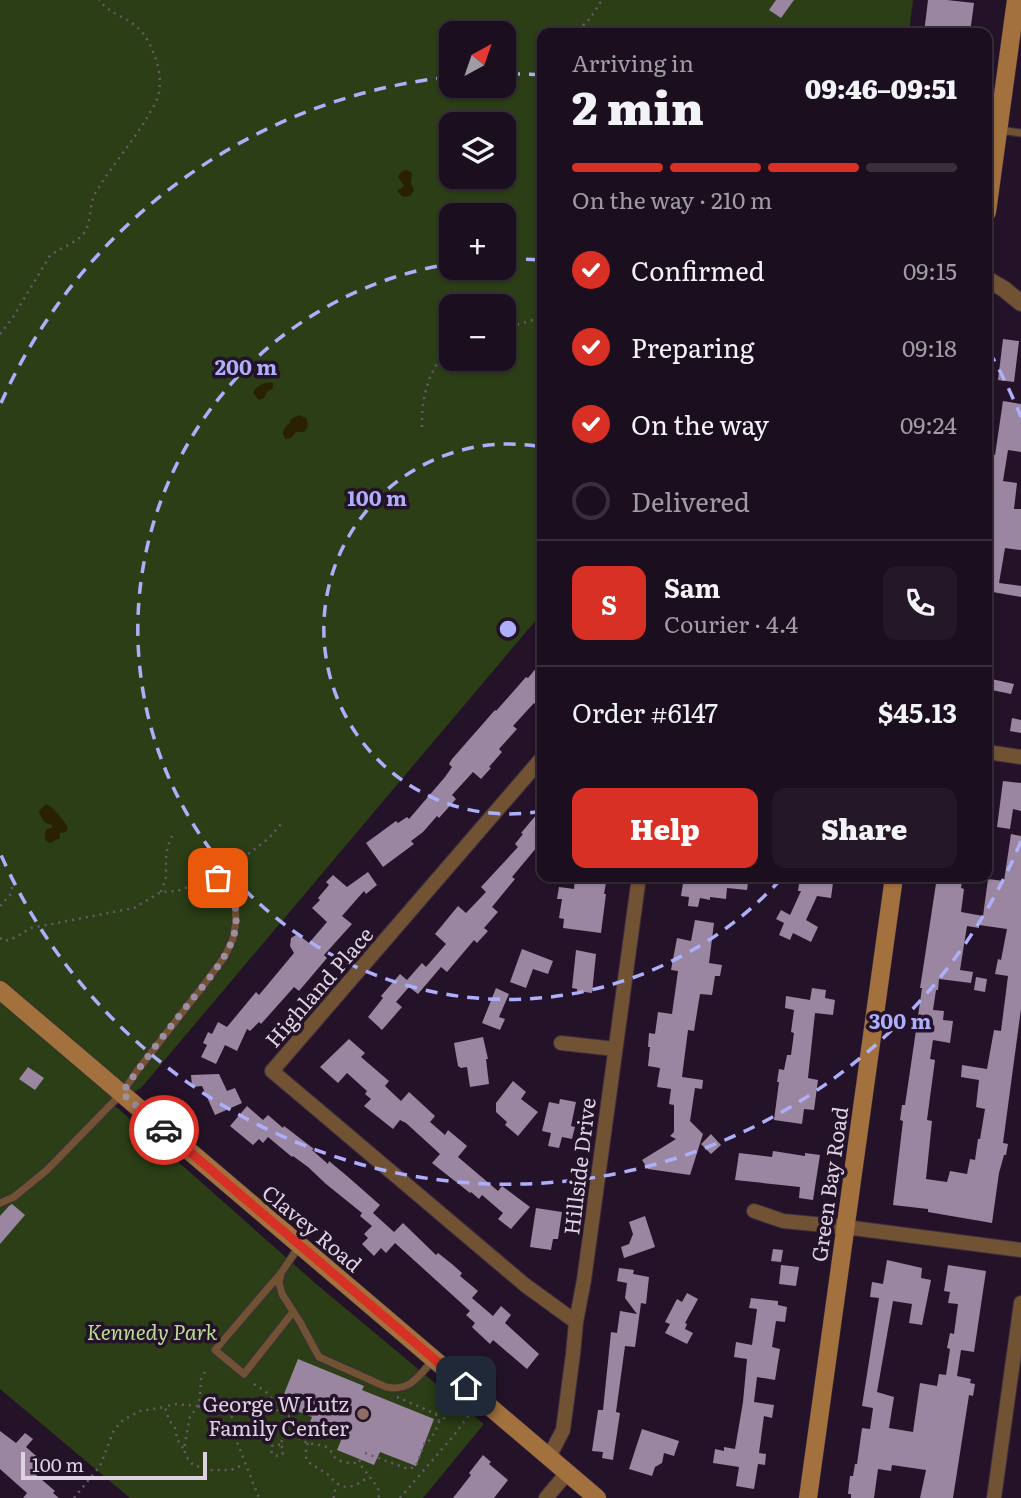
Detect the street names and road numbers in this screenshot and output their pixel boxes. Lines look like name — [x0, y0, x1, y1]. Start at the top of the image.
street label: Highland Place — [257, 919, 379, 1053]
street label: Hillside Drive — [554, 1095, 602, 1236]
street label: Green Bay Road — [802, 1104, 854, 1264]
street label: Clavey Road — [256, 1176, 370, 1278]

